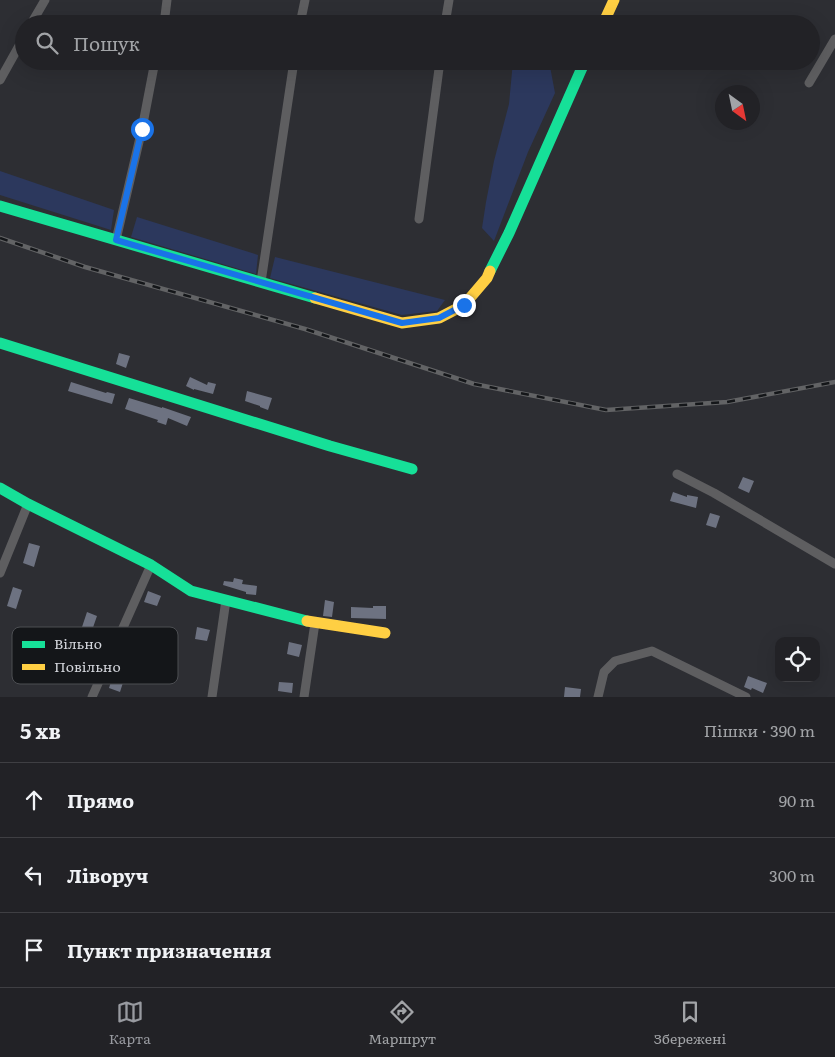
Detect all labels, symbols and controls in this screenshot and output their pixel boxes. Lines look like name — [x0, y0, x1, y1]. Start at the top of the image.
search box — [15, 15, 820, 70]
icon: search — [33, 29, 61, 57]
text: Пошук — [73, 29, 140, 57]
north arrow — [715, 85, 760, 130]
route start — [131, 118, 154, 141]
route end — [453, 294, 476, 317]
legend — [12, 627, 178, 684]
text: Вільно — [54, 633, 102, 653]
map controls — [775, 637, 820, 682]
button: locate — [775, 637, 820, 682]
text: Повільно — [54, 656, 121, 676]
text: 5 хв — [20, 714, 61, 745]
text: Пішки · 390 m — [704, 718, 815, 742]
icon: ahead — [20, 786, 48, 814]
text: Прямо — [67, 786, 134, 814]
text: 90 m — [779, 788, 815, 812]
icon: left — [20, 861, 48, 889]
text: Ліворуч — [67, 861, 148, 889]
text: 300 m — [769, 863, 815, 887]
icon: arrive — [20, 936, 48, 964]
text: Пункт призначення — [67, 936, 271, 964]
tab: Карта — [109, 998, 151, 1048]
tab: Маршрут — [368, 998, 436, 1048]
tab: Збережені — [654, 998, 726, 1048]

